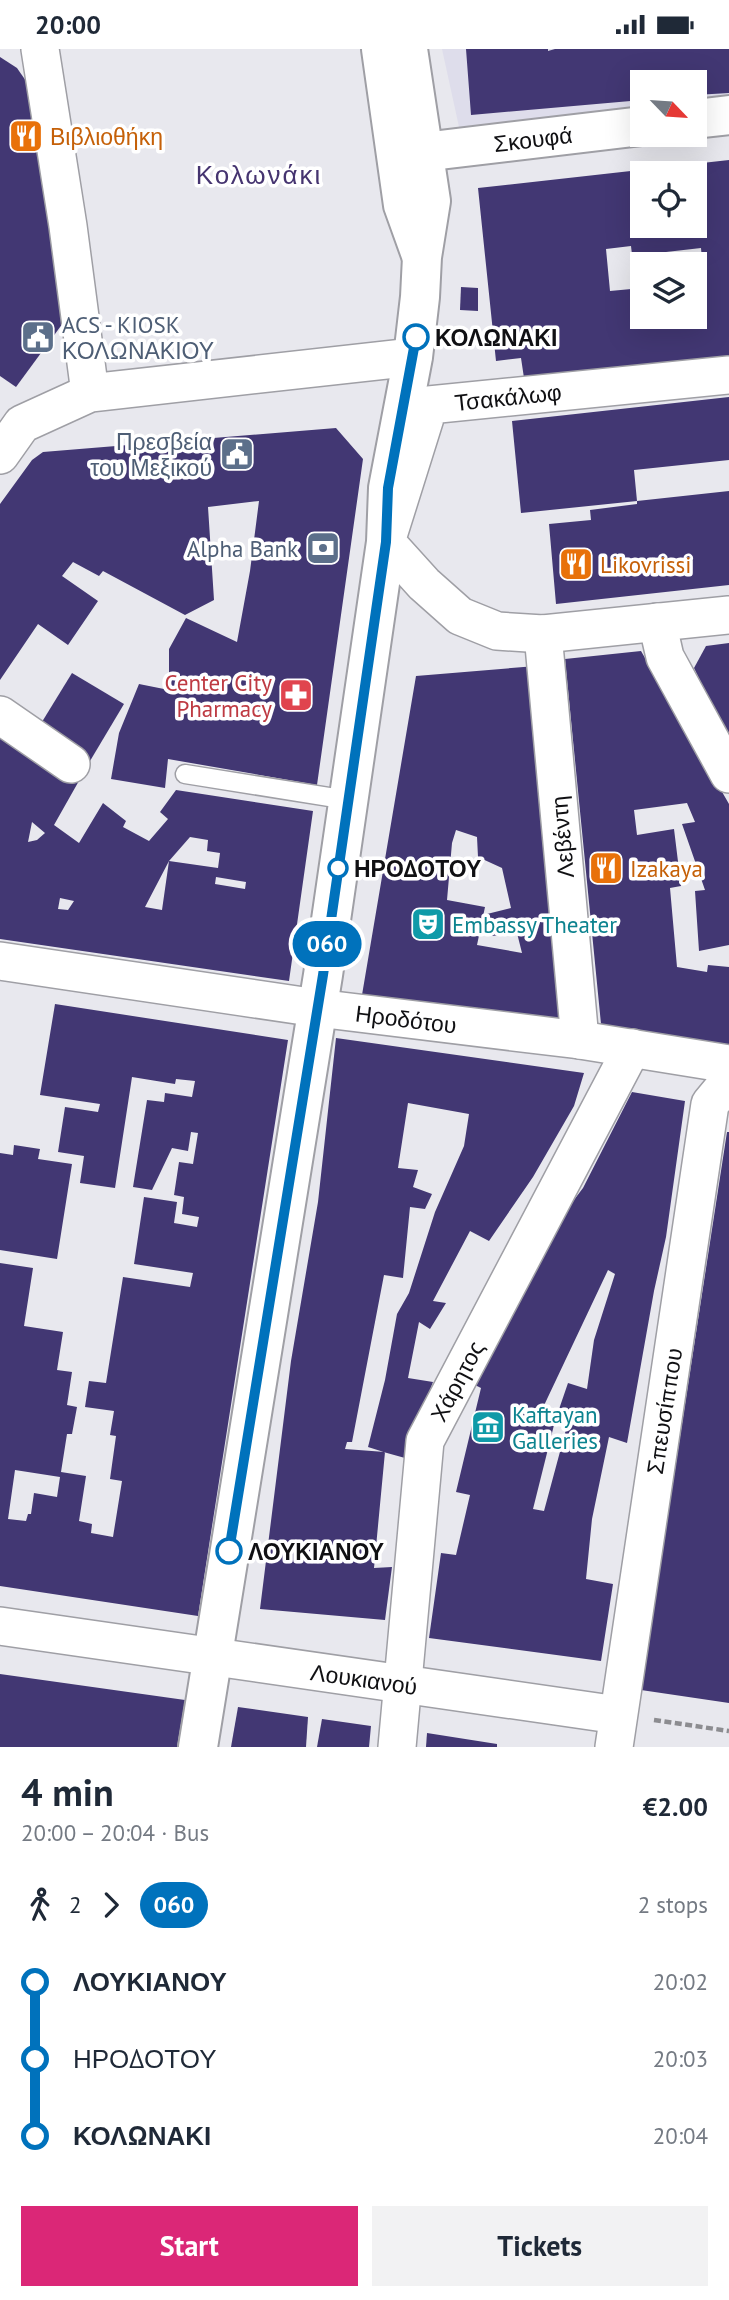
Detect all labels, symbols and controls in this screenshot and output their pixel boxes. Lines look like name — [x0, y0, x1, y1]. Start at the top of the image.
text: 20:00 — [35, 8, 101, 41]
north arrow — [630, 70, 707, 147]
map controls — [630, 70, 707, 329]
restaurant icon: Βιβλιοθήκη — [7, 117, 45, 155]
street label: Σκουφά — [492, 120, 574, 158]
place label: Βιβλιοθήκη — [50, 122, 163, 151]
district label: Κολωνάκι — [196, 158, 322, 191]
button: locate — [630, 161, 707, 238]
button: layers — [630, 252, 707, 329]
place label: ACS - KIOSK ΚΟΛΩΝΑΚΙΟΥ — [62, 310, 214, 365]
public building icon: ACS - KIOSK ΚΟΛΩΝΑΚΙΟΥ — [19, 318, 57, 356]
place label: ΚΟΛΩΝΑΚΙ — [435, 323, 557, 352]
marker: ΚΟΛΩΝΑΚΙ — [403, 324, 429, 350]
street label: Τσακάλωφ — [453, 377, 563, 417]
place label: Πρεσβεία του Μεξικού — [90, 427, 212, 482]
public building icon: Πρεσβεία του Μεξικού — [218, 435, 256, 473]
bank icon: Alpha Bank — [304, 529, 342, 567]
place label: Alpha Bank — [187, 534, 298, 563]
restaurant icon: Likovrissi — [557, 545, 595, 583]
place label: Likovrissi — [600, 550, 691, 579]
place label: Center City Pharmacy — [164, 668, 272, 723]
pharmacy icon: Center City Pharmacy — [277, 676, 315, 714]
street label: Λεβέντη — [544, 795, 580, 879]
restaurant icon: Izakaya — [587, 849, 625, 887]
place label: ΗΡΟΔΟΤΟΥ — [354, 854, 481, 883]
place label: Izakaya — [630, 854, 703, 883]
marker: ΗΡΟΔΟΤΟΥ — [328, 858, 348, 878]
theatre icon: Embassy Theater — [409, 905, 447, 943]
place label: Embassy Theater — [452, 910, 617, 939]
line badge: 060 — [287, 921, 367, 967]
text: 060 — [307, 928, 347, 959]
street label: Ηροδότου — [354, 998, 458, 1040]
street label: Χάρητος — [424, 1336, 490, 1426]
street label: Σπευσίππου — [640, 1346, 688, 1476]
place label: Kaftayan Galleries — [512, 1400, 598, 1455]
museum icon: Kaftayan Galleries — [469, 1408, 507, 1446]
place label: ΛΟΥΚΙΑΝΟΥ — [248, 1537, 384, 1566]
marker: ΛΟΥΚΙΑΝΟΥ — [216, 1538, 242, 1564]
street label: Λουκιανού — [309, 1657, 419, 1701]
text: 4 min — [21, 1767, 114, 1816]
text: €2.00 — [643, 1790, 708, 1823]
text: 20:00 – 20:04 · Bus — [21, 1818, 209, 1847]
icon: walk — [21, 1886, 59, 1924]
icon: forward — [92, 1886, 130, 1924]
text: 060 — [154, 1889, 194, 1920]
text: 2 — [69, 1890, 82, 1919]
text: 2 stops — [638, 1890, 708, 1919]
text: ΛΟΥΚΙΑΝΟΥ — [73, 1965, 227, 1998]
text: 20:02 — [653, 1967, 708, 1996]
text: ΗΡΟΔΟΤΟΥ — [73, 2042, 216, 2075]
text: 20:03 — [653, 2044, 708, 2073]
text: ΚΟΛΩΝΑΚΙ — [73, 2119, 211, 2152]
text: 20:04 — [653, 2121, 708, 2150]
button: Start — [21, 2206, 358, 2286]
button: Tickets — [372, 2206, 708, 2286]

